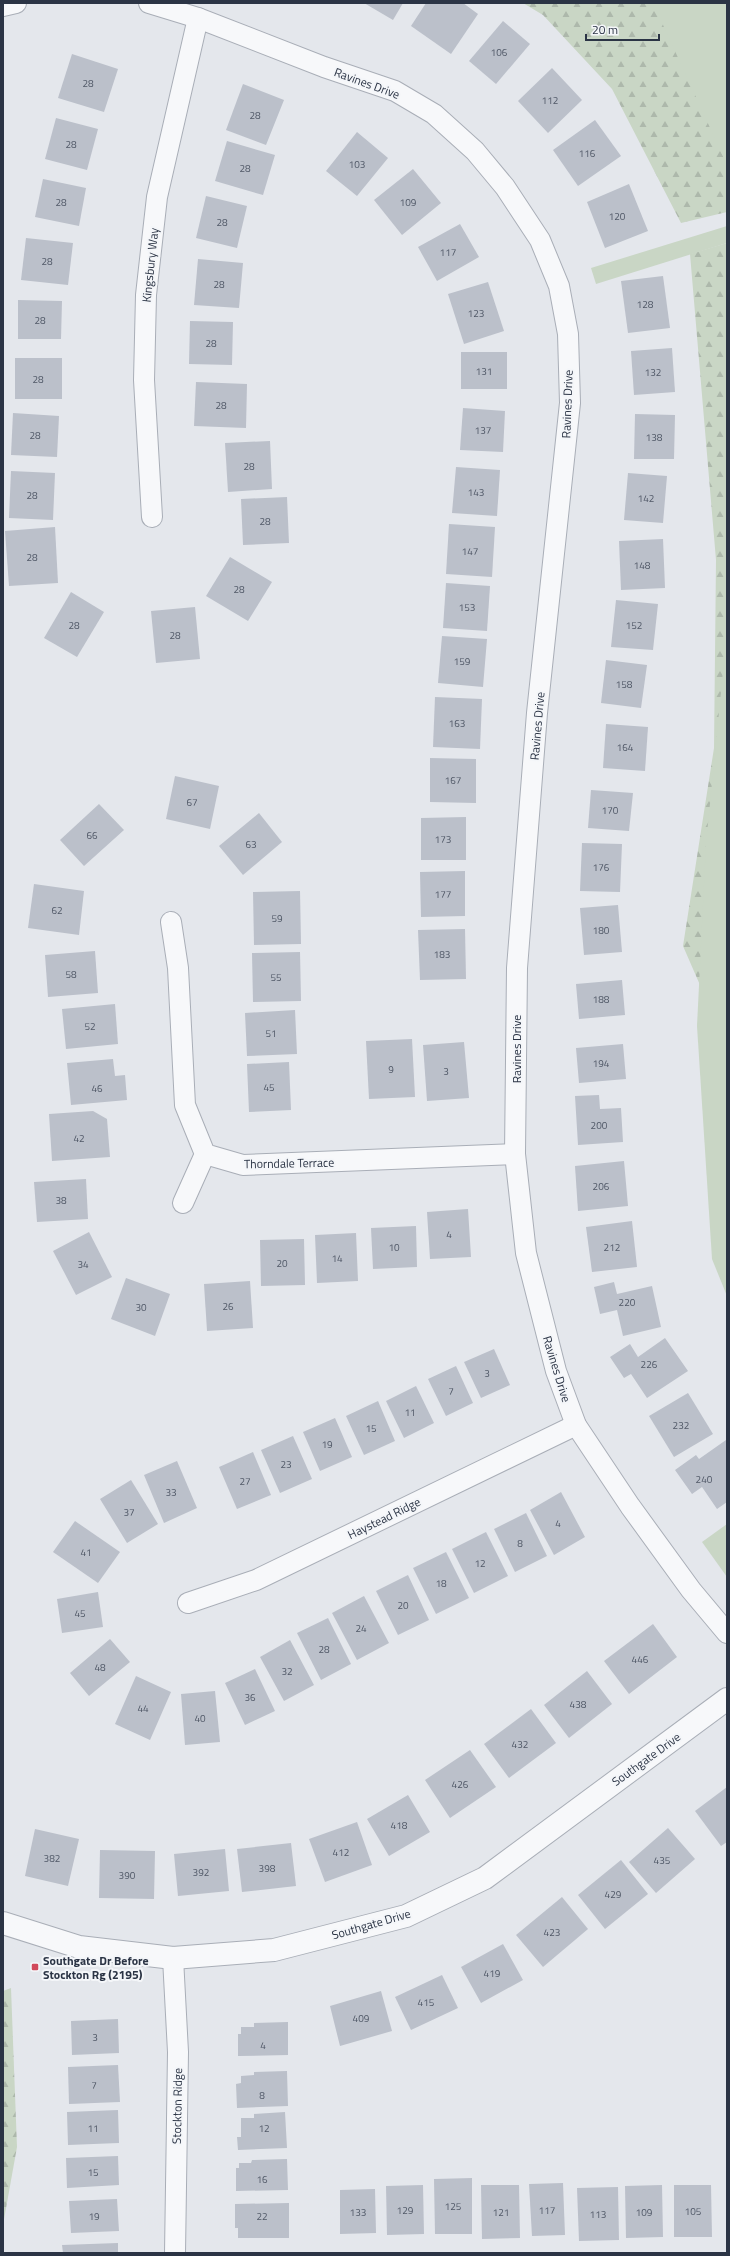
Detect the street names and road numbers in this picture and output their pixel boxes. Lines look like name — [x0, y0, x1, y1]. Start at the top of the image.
street label: Ravines Drive — [331, 62, 403, 104]
street label: Kingsbury Way — [137, 226, 163, 303]
street label: Ravines Drive — [556, 369, 578, 439]
street label: Ravines Drive — [525, 691, 549, 761]
street label: Ravines Drive — [507, 1015, 526, 1083]
street label: Thorndale Terrace — [244, 1153, 334, 1173]
street label: Ravines Drive — [538, 1333, 576, 1405]
street label: Haystead Ridge — [344, 1492, 424, 1544]
street label: Southgate Drive — [608, 1727, 684, 1791]
street label: Southgate Drive — [329, 1904, 413, 1944]
street label: Stockton Ridge — [167, 2068, 187, 2144]

